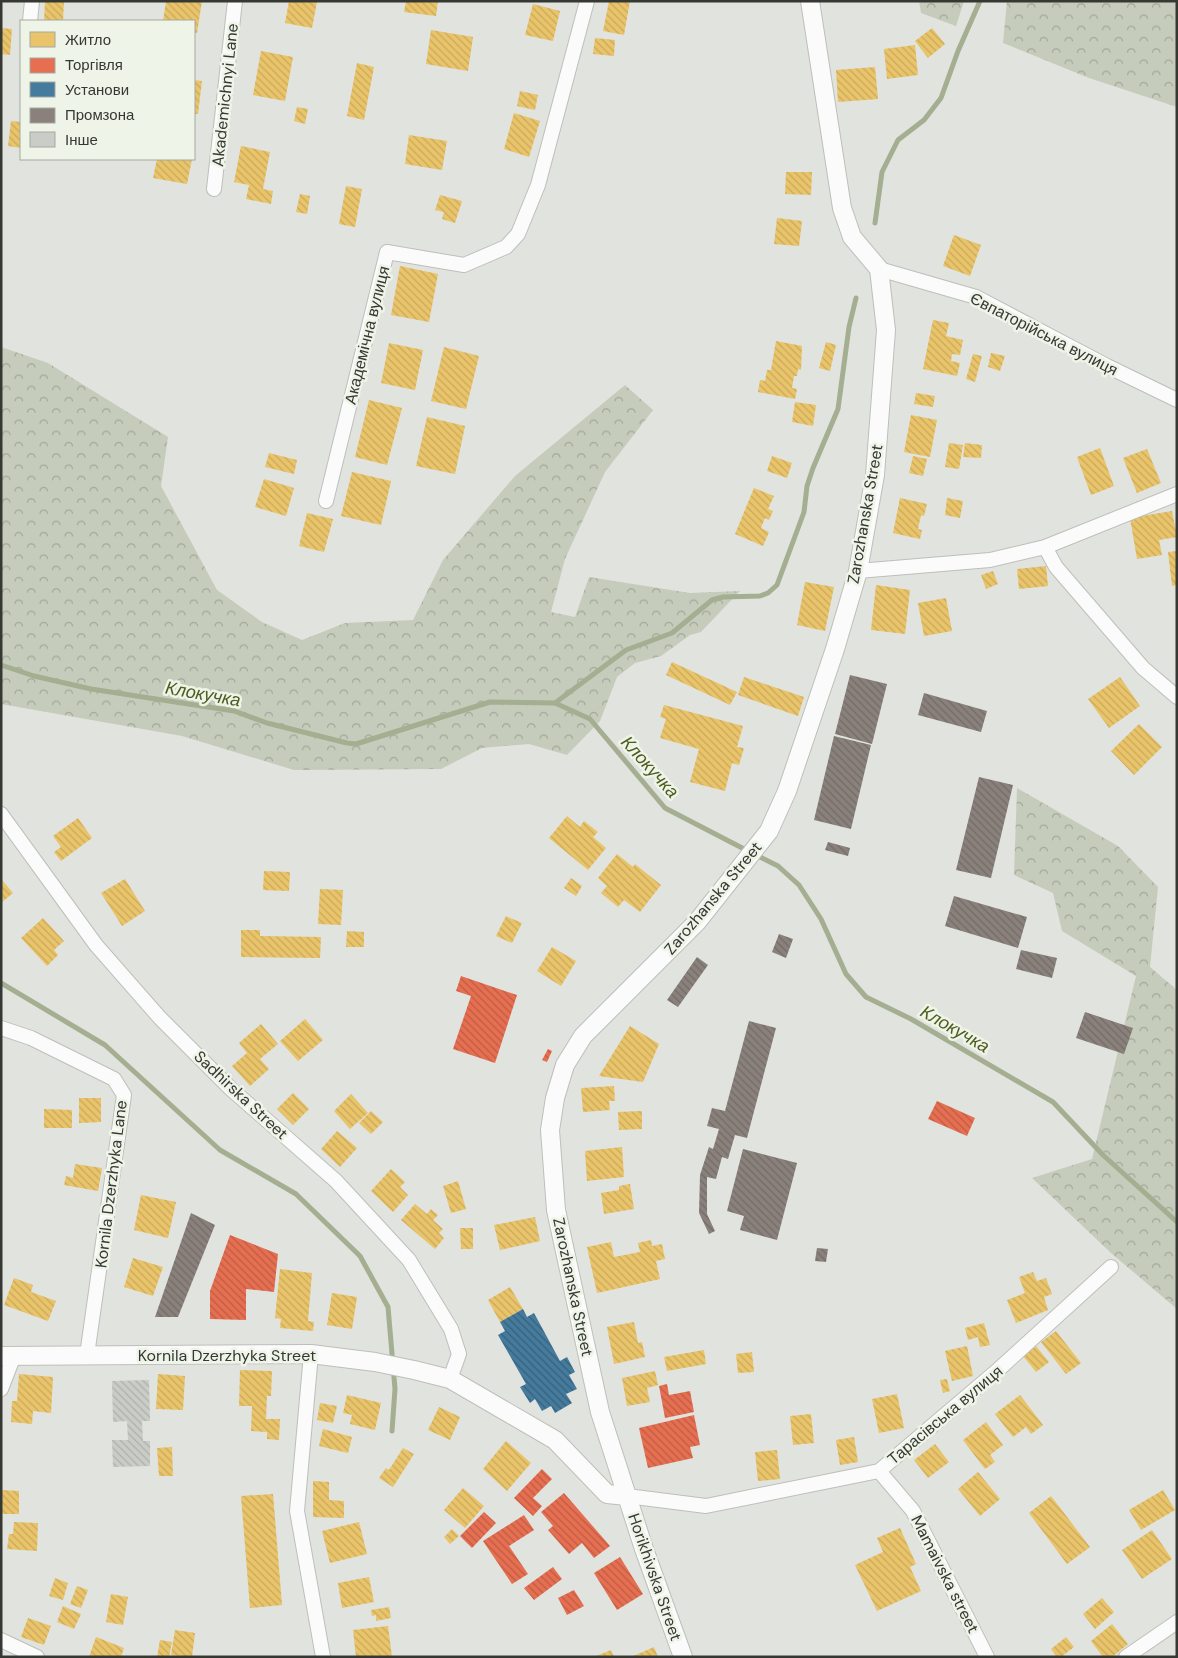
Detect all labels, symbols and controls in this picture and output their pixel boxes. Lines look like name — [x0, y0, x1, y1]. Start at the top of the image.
legend — [20, 20, 195, 160]
street label: Akademichnyi Lane — [207, 22, 243, 168]
text: Житло — [65, 30, 111, 50]
text: Торгівля — [65, 55, 123, 75]
text: Установи — [65, 80, 129, 100]
text: Промзона — [65, 105, 135, 125]
text: Інше — [65, 130, 98, 150]
street label: Академічна вулиця — [340, 264, 394, 406]
street label: Євпаторійська вулиця — [966, 288, 1122, 380]
street label: Zarozhanska Street — [842, 443, 888, 585]
water label: Клокучка — [163, 676, 243, 712]
water label: Клокучка — [616, 731, 684, 803]
street label: Zarozhanska Street — [660, 837, 766, 959]
water label: Клокучка — [916, 1000, 994, 1058]
street label: Sadhirska Street — [189, 1046, 293, 1144]
street label: Kornila Dzerzhyka Lane — [90, 1099, 132, 1269]
street label: Zarozhanska Street — [548, 1216, 598, 1358]
street label: Kornila Dzerzhyka Street — [138, 1345, 316, 1366]
street label: Тарасівська вулиця — [883, 1361, 1007, 1469]
street label: Horikhivska Street — [623, 1510, 687, 1644]
street label: Mamaivska street — [906, 1511, 984, 1637]

